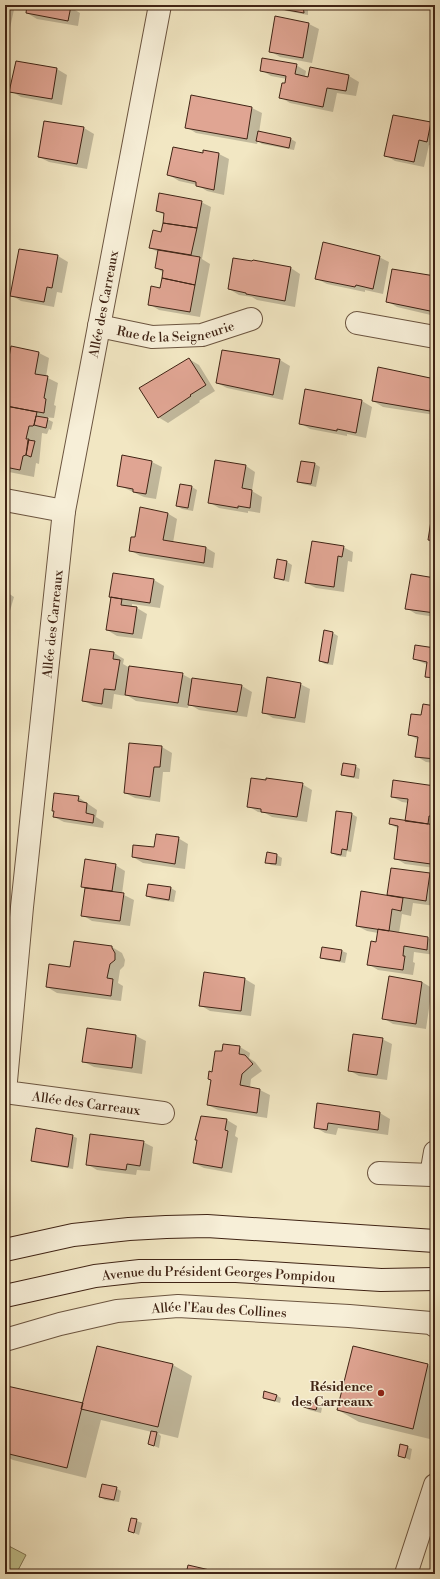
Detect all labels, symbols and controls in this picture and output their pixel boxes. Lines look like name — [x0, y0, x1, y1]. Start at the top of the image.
street label: Allée des Carreaux — [86, 249, 122, 360]
street label: Rue de la Seigneurie — [115, 318, 237, 346]
street label: Allée des Carreaux — [39, 569, 67, 680]
street label: Allée des Carreaux — [30, 1089, 142, 1119]
street label: Avenue du Président Georges Pompidou — [100, 1264, 336, 1286]
street label: Allée l'Eau des Collines — [150, 1299, 287, 1321]
place label: Résidence des Carreaux — [291, 1379, 373, 1410]
marker: Résidence des Carreaux — [376, 1388, 386, 1398]

